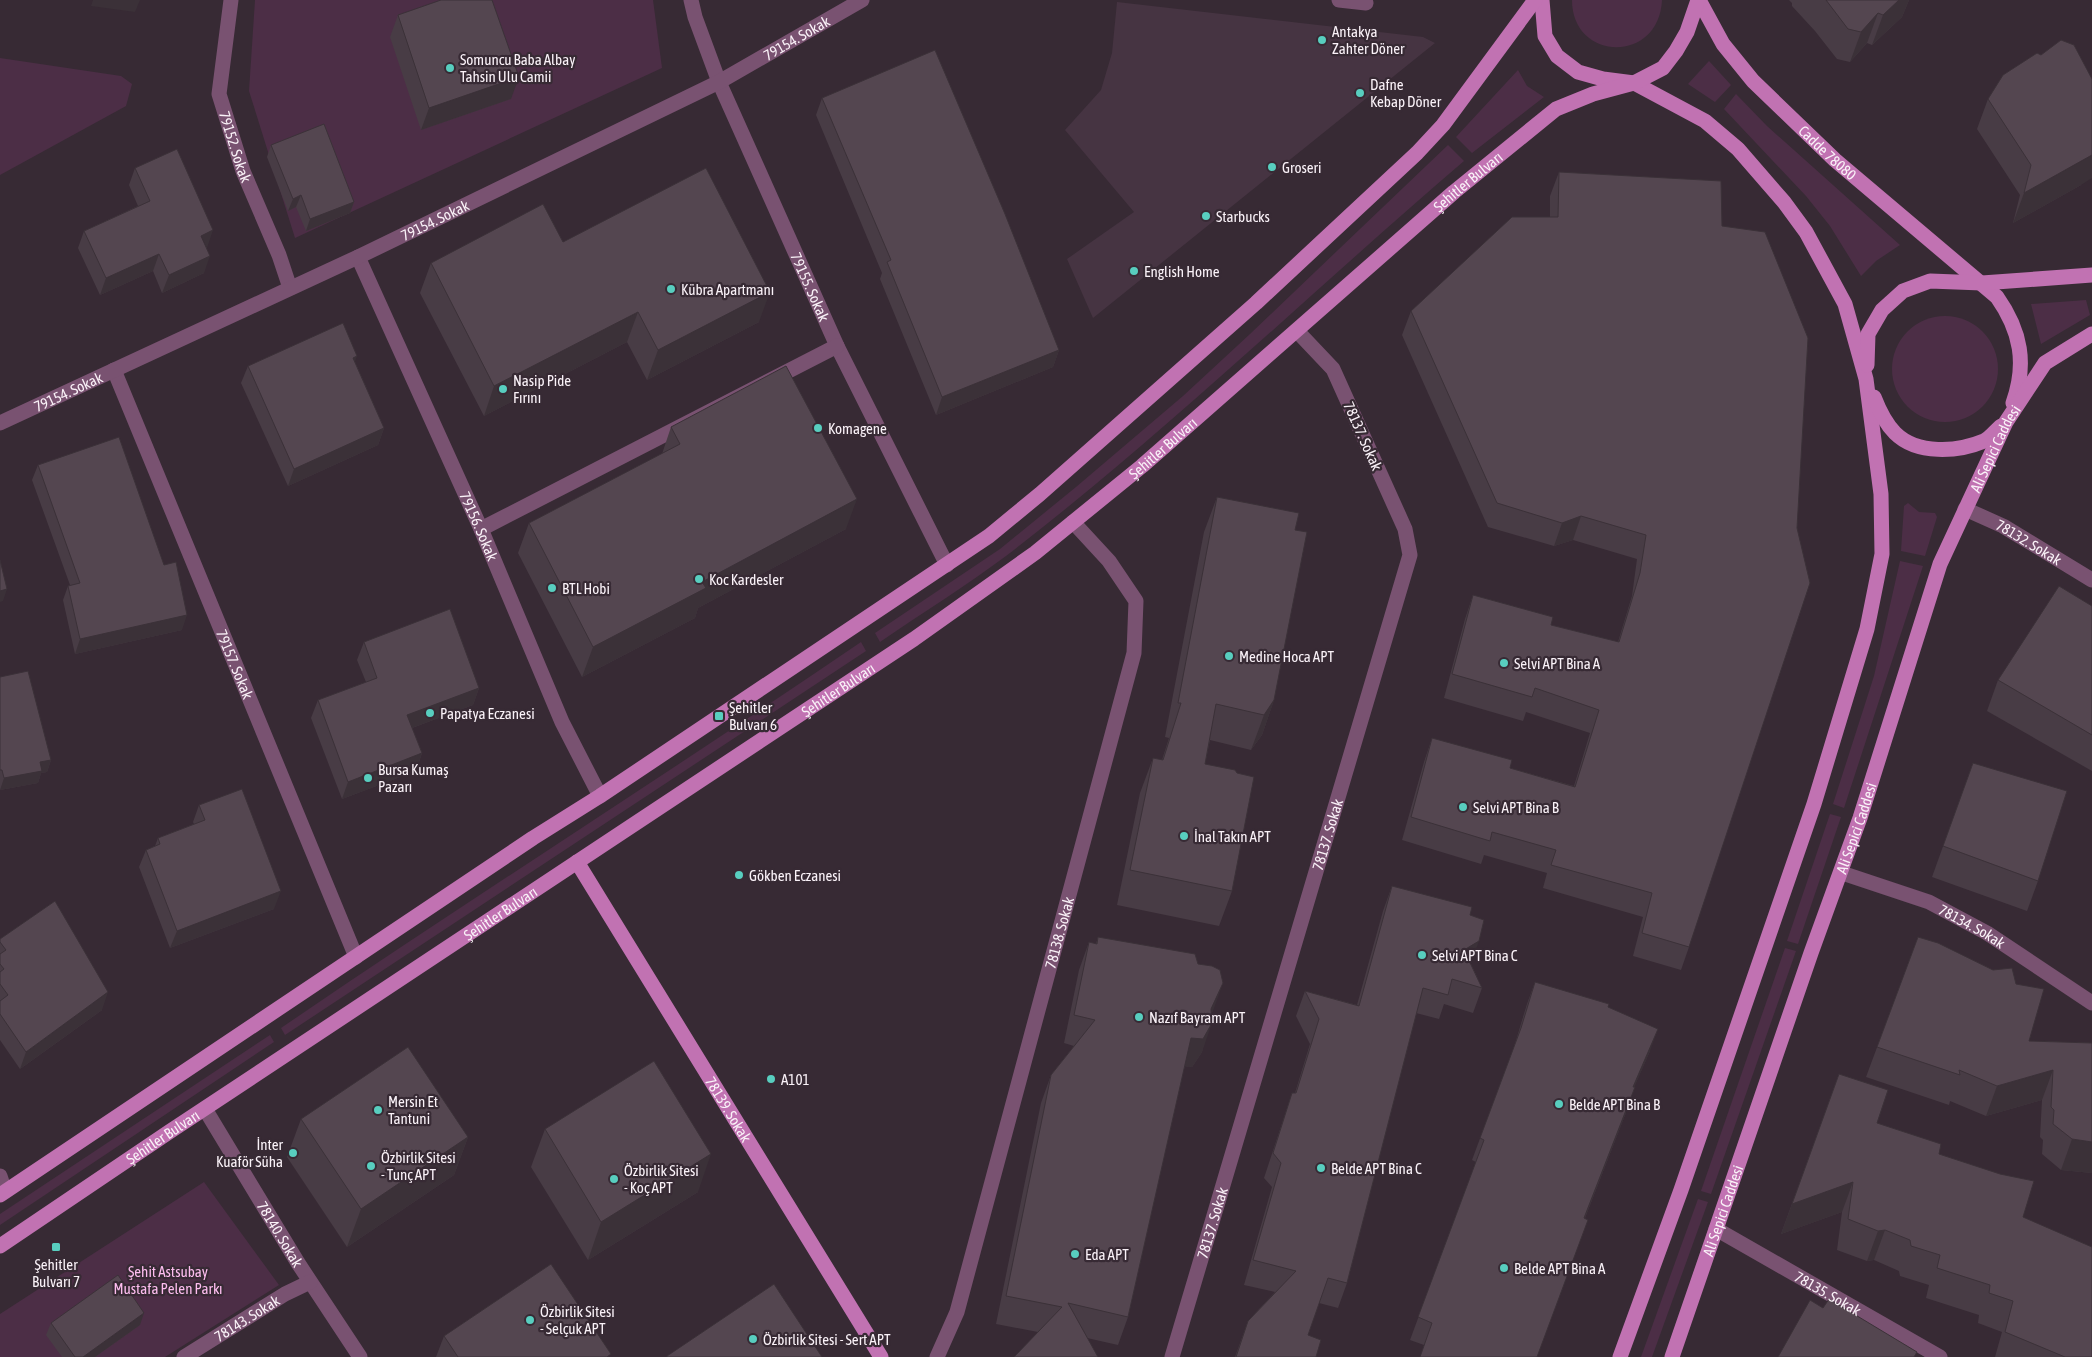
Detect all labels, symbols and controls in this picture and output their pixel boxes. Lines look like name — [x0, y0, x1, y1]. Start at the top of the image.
street label: 79154. Sokak — [760, 12, 833, 63]
place label: Antakya Zahter Döner — [1332, 23, 1405, 57]
marker: Antakya Zahter Döner — [1316, 34, 1328, 46]
place label: Somuncu Baba Albay Tahsin Ulu Camii — [460, 51, 575, 85]
marker: Somuncu Baba Albay Tahsin Ulu Camii — [444, 62, 456, 74]
place label: Dafne Kebap Döner — [1370, 76, 1442, 110]
marker: Dafne Kebap Döner — [1354, 87, 1366, 99]
street label: 79152. Sokak — [216, 109, 255, 185]
street label: Cadde 78080 — [1795, 121, 1860, 183]
street label: Şehitler Bulvarı — [1430, 148, 1505, 215]
place label: Groseri — [1282, 159, 1321, 176]
marker: Groseri — [1266, 161, 1278, 173]
street label: 79154. Sokak — [398, 196, 472, 243]
place label: Starbucks — [1216, 208, 1270, 225]
marker: Starbucks — [1200, 210, 1212, 222]
street label: 79155. Sokak — [788, 250, 833, 324]
place label: English Home — [1144, 263, 1220, 280]
marker: English Home — [1128, 265, 1140, 277]
place label: Kübra Apartmanı — [681, 281, 774, 298]
marker: Kübra Apartmanı — [665, 283, 677, 295]
street label: 79154. Sokak — [31, 368, 105, 415]
place label: Nasip Pide Fırını — [513, 372, 571, 406]
marker: Nasip Pide Fırını — [497, 383, 509, 395]
street label: 78137. Sokak — [1340, 399, 1386, 473]
street label: Ali Sepici Caddesi — [1966, 402, 2023, 495]
street label: Şehitler Bulvarı — [1125, 414, 1200, 482]
place label: Komagene — [828, 420, 887, 437]
marker: Komagene — [812, 422, 824, 434]
street label: 79156. Sokak — [457, 489, 502, 563]
street label: 78132. Sokak — [1994, 516, 2065, 568]
place label: Koc Kardesler — [709, 571, 784, 588]
marker: Koc Kardesler — [693, 573, 705, 585]
place label: BTL Hobi — [562, 580, 610, 597]
marker: BTL Hobi — [546, 582, 558, 594]
street label: 79157. Sokak — [213, 627, 257, 702]
place label: Medine Hoca APT — [1239, 648, 1335, 665]
marker: Medine Hoca APT — [1223, 650, 1235, 662]
place label: Selvi APT Bina A — [1514, 655, 1601, 672]
marker: Selvi APT Bina A — [1498, 657, 1510, 669]
street label: Şehitler Bulvarı — [798, 659, 878, 720]
place label: Şehitler Bulvarı 6 — [729, 699, 777, 733]
place label: Papatya Eczanesi — [440, 705, 535, 722]
marker: Papatya Eczanesi — [424, 707, 436, 719]
marker: Şehitler Bulvarı 6 — [713, 710, 725, 722]
place label: Bursa Kumaş Pazarı — [378, 761, 449, 795]
marker: Bursa Kumaş Pazarı — [362, 772, 374, 784]
street label: Ali Sepici Caddesi — [1832, 780, 1879, 876]
street label: 78137. Sokak — [1308, 796, 1346, 872]
place label: Selvi APT Bina B — [1473, 799, 1559, 816]
marker: Selvi APT Bina B — [1457, 801, 1469, 813]
place label: İnal Takın APT — [1194, 828, 1271, 845]
marker: İnal Takın APT — [1178, 830, 1190, 842]
place label: Gökben Eczanesi — [749, 867, 841, 884]
marker: Gökben Eczanesi — [733, 869, 745, 881]
street label: Şehitler Bulvarı — [460, 882, 540, 943]
street label: 78138. Sokak — [1041, 895, 1077, 970]
street label: 78134. Sokak — [1936, 900, 2009, 952]
place label: Selvi APT Bina C — [1432, 947, 1518, 964]
marker: Selvi APT Bina C — [1416, 949, 1428, 961]
place label: Nazıf Bayram APT — [1149, 1009, 1246, 1026]
marker: Nazıf Bayram APT — [1133, 1011, 1145, 1023]
place label: A101 — [781, 1071, 810, 1088]
street label: 78139. Sokak — [702, 1073, 755, 1145]
marker: A101 — [765, 1073, 777, 1085]
place label: Mersin Et Tantuni — [388, 1093, 438, 1127]
place label: Belde APT Bina B — [1569, 1096, 1660, 1113]
marker: Belde APT Bina B — [1553, 1098, 1565, 1110]
marker: Mersin Et Tantuni — [372, 1104, 384, 1116]
street label: Şehitler Bulvarı — [123, 1106, 202, 1167]
place label: İnter Kuaför Süha — [216, 1136, 284, 1170]
marker: İnter Kuaför Süha — [287, 1147, 299, 1159]
place label: Özbirlik Sitesi - Tunç APT — [381, 1149, 456, 1183]
marker: Özbirlik Sitesi - Tunç APT — [365, 1160, 377, 1172]
place label: Belde APT Bina C — [1331, 1160, 1422, 1177]
place label: Özbirlik Sitesi - Koç APT — [624, 1162, 699, 1196]
marker: Belde APT Bina C — [1315, 1162, 1327, 1174]
street label: Ali Sepici Caddesi — [1699, 1163, 1746, 1258]
marker: Özbirlik Sitesi - Koç APT — [608, 1173, 620, 1185]
street label: 78137. Sokak — [1193, 1185, 1231, 1260]
street label: 78140. Sokak — [254, 1198, 307, 1270]
marker: Şehitler Bulvarı 7 — [50, 1241, 62, 1253]
place label: Eda APT — [1085, 1246, 1129, 1263]
marker: Eda APT — [1069, 1248, 1081, 1260]
place label: Şehitler Bulvarı 7 — [32, 1256, 80, 1290]
place label: Belde APT Bina A — [1514, 1260, 1606, 1277]
marker: Belde APT Bina A — [1498, 1262, 1510, 1274]
park label: Şehit Astsubay Mustafa Pelen Parkı — [113, 1263, 223, 1297]
street label: 78135. Sokak — [1792, 1267, 1865, 1319]
street label: 78143. Sokak — [211, 1291, 283, 1345]
place label: Özbirlik Sitesi - Selçuk APT — [540, 1303, 615, 1337]
marker: Özbirlik Sitesi - Selçuk APT — [524, 1314, 536, 1326]
place label: Özbirlik Sitesi - Sert APT — [763, 1331, 891, 1348]
marker: Özbirlik Sitesi - Sert APT — [747, 1333, 759, 1345]

